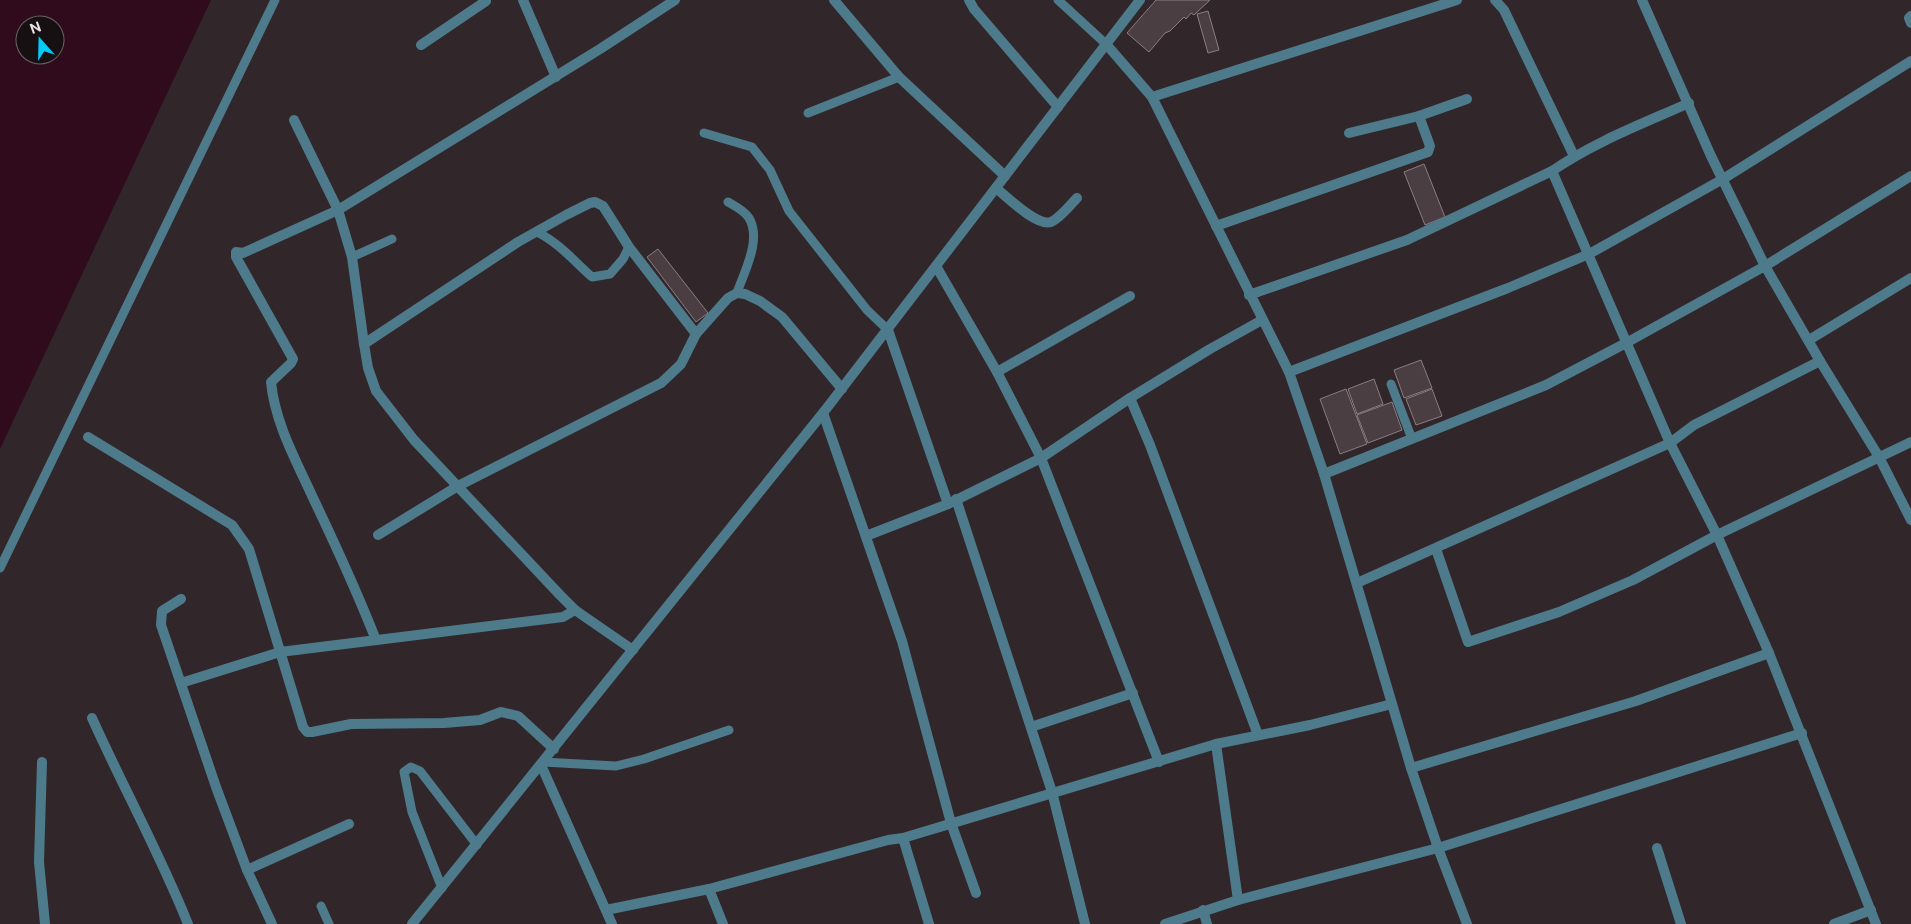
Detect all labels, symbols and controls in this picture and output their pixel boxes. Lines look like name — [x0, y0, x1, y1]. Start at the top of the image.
north arrow — [15, 15, 65, 65]
text: N — [28, 18, 43, 37]

